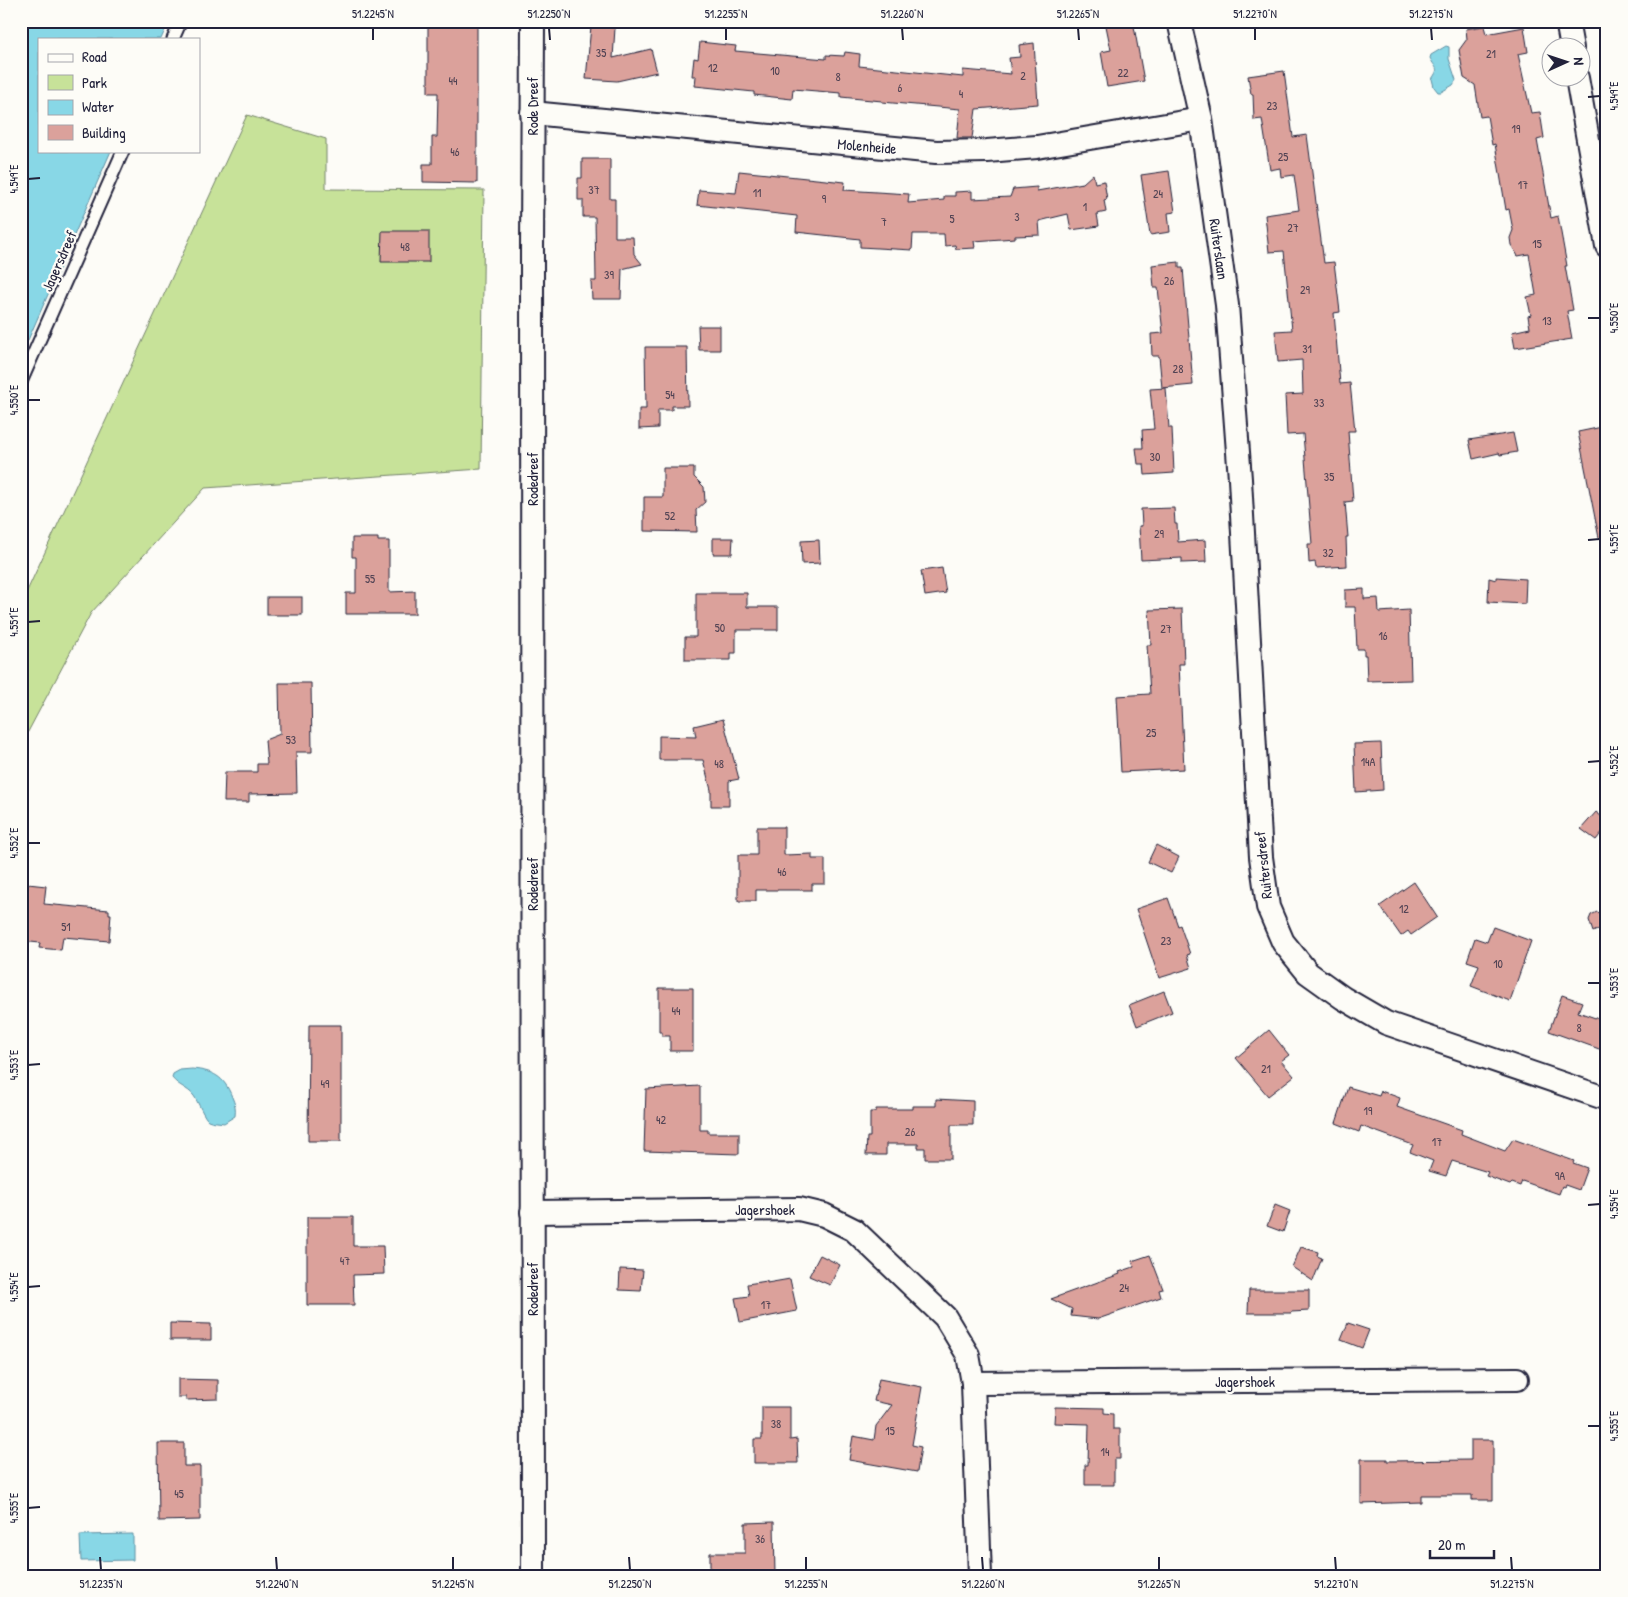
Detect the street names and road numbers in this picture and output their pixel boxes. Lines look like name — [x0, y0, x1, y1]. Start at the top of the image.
street label: Rode Dreef — [522, 76, 543, 135]
street label: Molenheide — [837, 133, 897, 159]
street label: Ruiterslaan — [1204, 217, 1234, 281]
street label: Jagersdreef — [36, 227, 82, 295]
street label: Rodedreef — [522, 452, 543, 506]
street label: Ruitersdreef — [1249, 830, 1277, 900]
street label: Rodedreef — [522, 857, 543, 911]
street label: Jagershoek — [735, 1199, 795, 1220]
street label: Rodedreef — [522, 1262, 543, 1316]
street label: Jagershoek — [1215, 1371, 1275, 1392]

